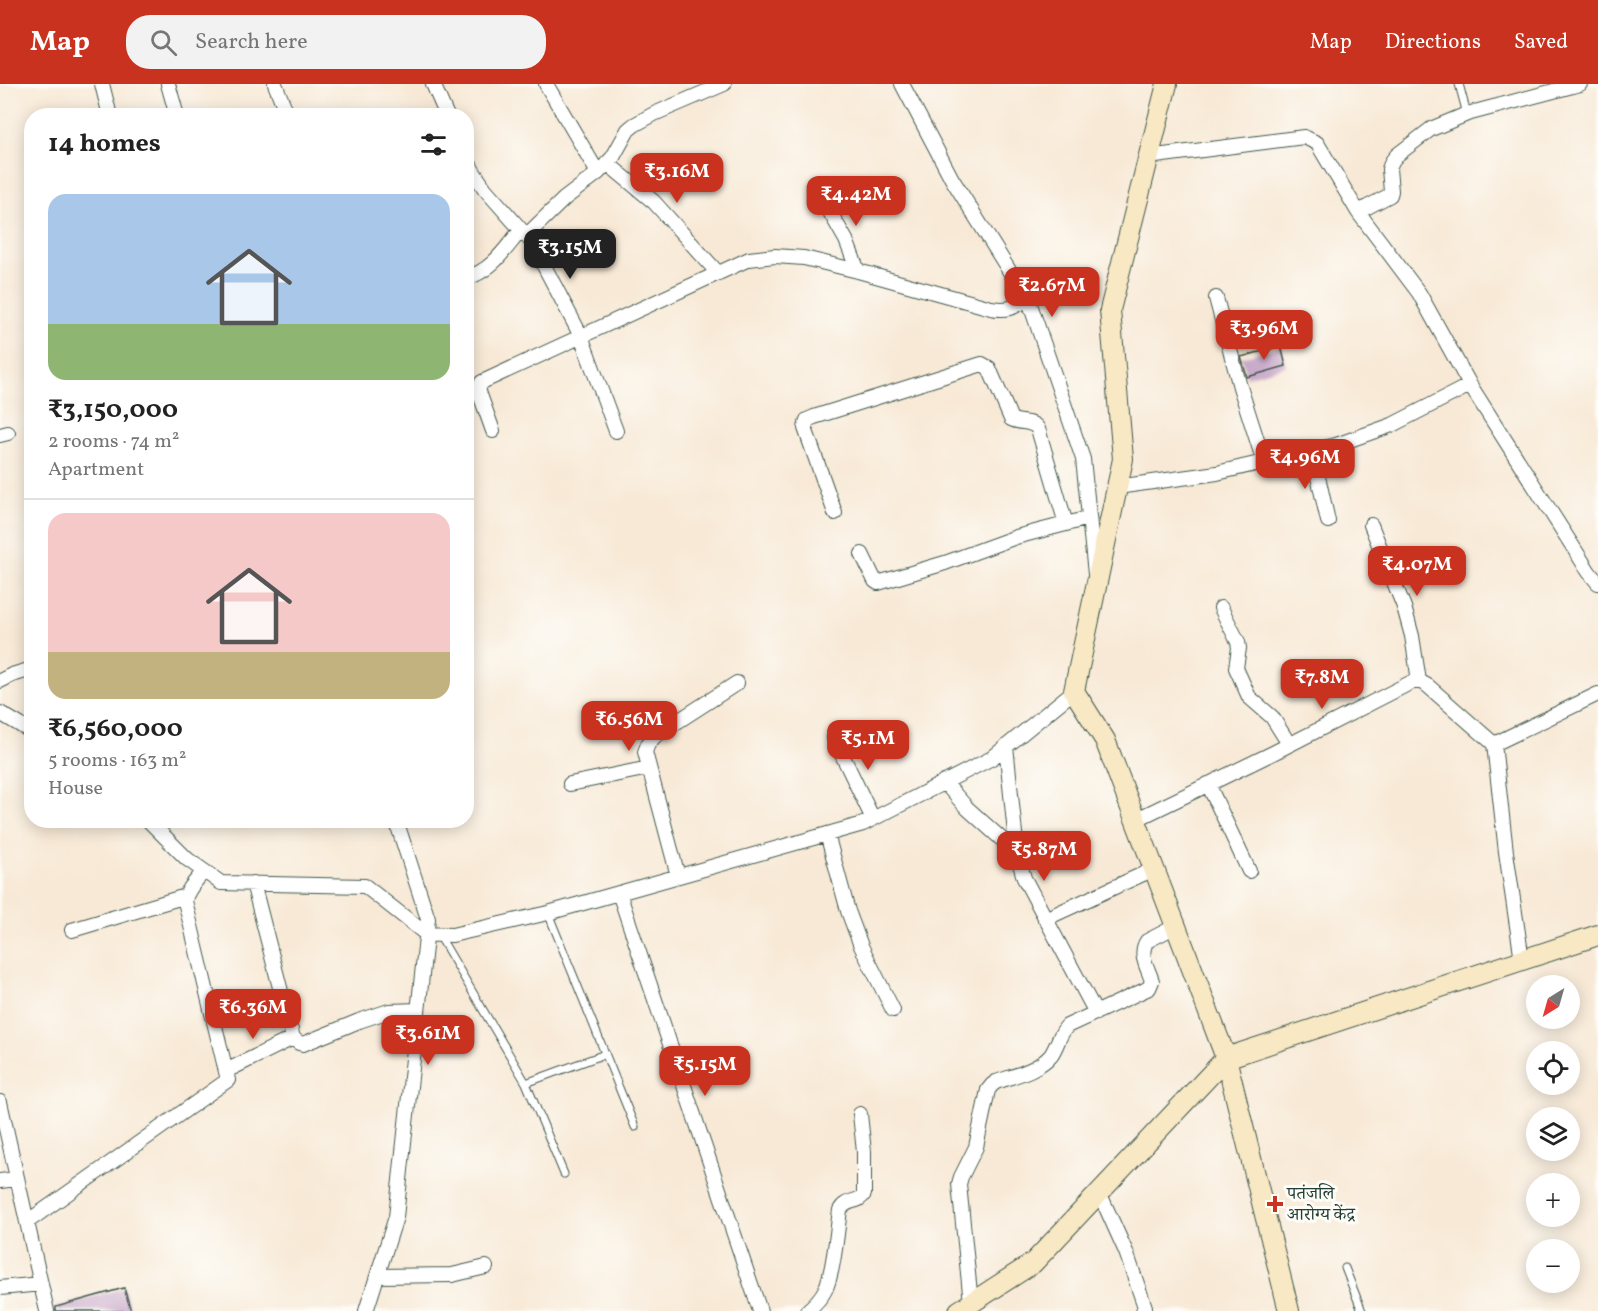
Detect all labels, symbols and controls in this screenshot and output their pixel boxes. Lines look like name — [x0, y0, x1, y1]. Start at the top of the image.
search box — [126, 15, 546, 69]
text: Map — [30, 23, 90, 62]
icon: search — [147, 26, 180, 59]
text: Search here — [195, 27, 308, 58]
text: Map — [1310, 28, 1352, 57]
text: Directions — [1385, 28, 1481, 57]
text: Saved — [1514, 28, 1568, 57]
text: 14 homes — [48, 126, 161, 162]
icon: filters — [417, 128, 450, 161]
pin: ₹3.16M — [628, 153, 726, 204]
text: ₹3.16M — [644, 158, 710, 186]
pin: ₹4.42M — [807, 176, 905, 227]
text: ₹4.42M — [821, 181, 891, 209]
pin: ₹3.15M — [521, 229, 619, 280]
icon: home — [195, 233, 303, 341]
text: ₹3.15M — [538, 234, 602, 262]
pin: ₹2.67M — [1003, 267, 1101, 318]
text: ₹2.67M — [1018, 272, 1086, 300]
pin: ₹3.96M — [1215, 310, 1313, 361]
text: ₹3.96M — [1230, 315, 1298, 343]
text: ₹3,150,000 — [48, 392, 178, 428]
text: 2 rooms · 74 m² — [48, 428, 179, 456]
pin: ₹4.96M — [1256, 439, 1354, 490]
text: ₹4.96M — [1270, 444, 1340, 472]
text: Apartment — [48, 456, 144, 484]
pin: ₹4.07M — [1368, 546, 1466, 597]
text: ₹4.07M — [1382, 551, 1452, 579]
icon: home — [195, 552, 303, 660]
pin: ₹7.8M — [1280, 659, 1364, 710]
text: ₹7.8M — [1295, 664, 1349, 692]
pin: ₹6.56M — [580, 701, 678, 752]
text: ₹6.56M — [595, 706, 663, 734]
text: ₹6,560,000 — [48, 711, 183, 747]
pin: ₹5.1M — [826, 720, 910, 771]
text: ₹5.1M — [841, 725, 895, 753]
text: 5 rooms · 163 m² — [48, 747, 186, 775]
text: House — [48, 775, 103, 803]
pin: ₹5.87M — [995, 831, 1093, 882]
text: ₹5.87M — [1011, 836, 1077, 864]
north arrow — [1526, 975, 1580, 1029]
map controls — [1526, 975, 1580, 1293]
pin: ₹6.36M — [204, 989, 302, 1040]
text: ₹6.36M — [219, 994, 287, 1022]
pin: ₹3.61M — [379, 1015, 477, 1066]
text: ₹3.61M — [395, 1020, 461, 1048]
button: locate — [1526, 1041, 1580, 1095]
pin: ₹5.15M — [656, 1046, 754, 1097]
text: ₹5.15M — [673, 1051, 737, 1079]
button: layers — [1526, 1107, 1580, 1161]
button: + — [1526, 1173, 1580, 1227]
place label: पतंजलि आरोग्य केंद्र — [1286, 1182, 1356, 1228]
marker: पतंजलि आरोग्य केंद्र — [1268, 1197, 1282, 1211]
button: − — [1526, 1239, 1580, 1293]

